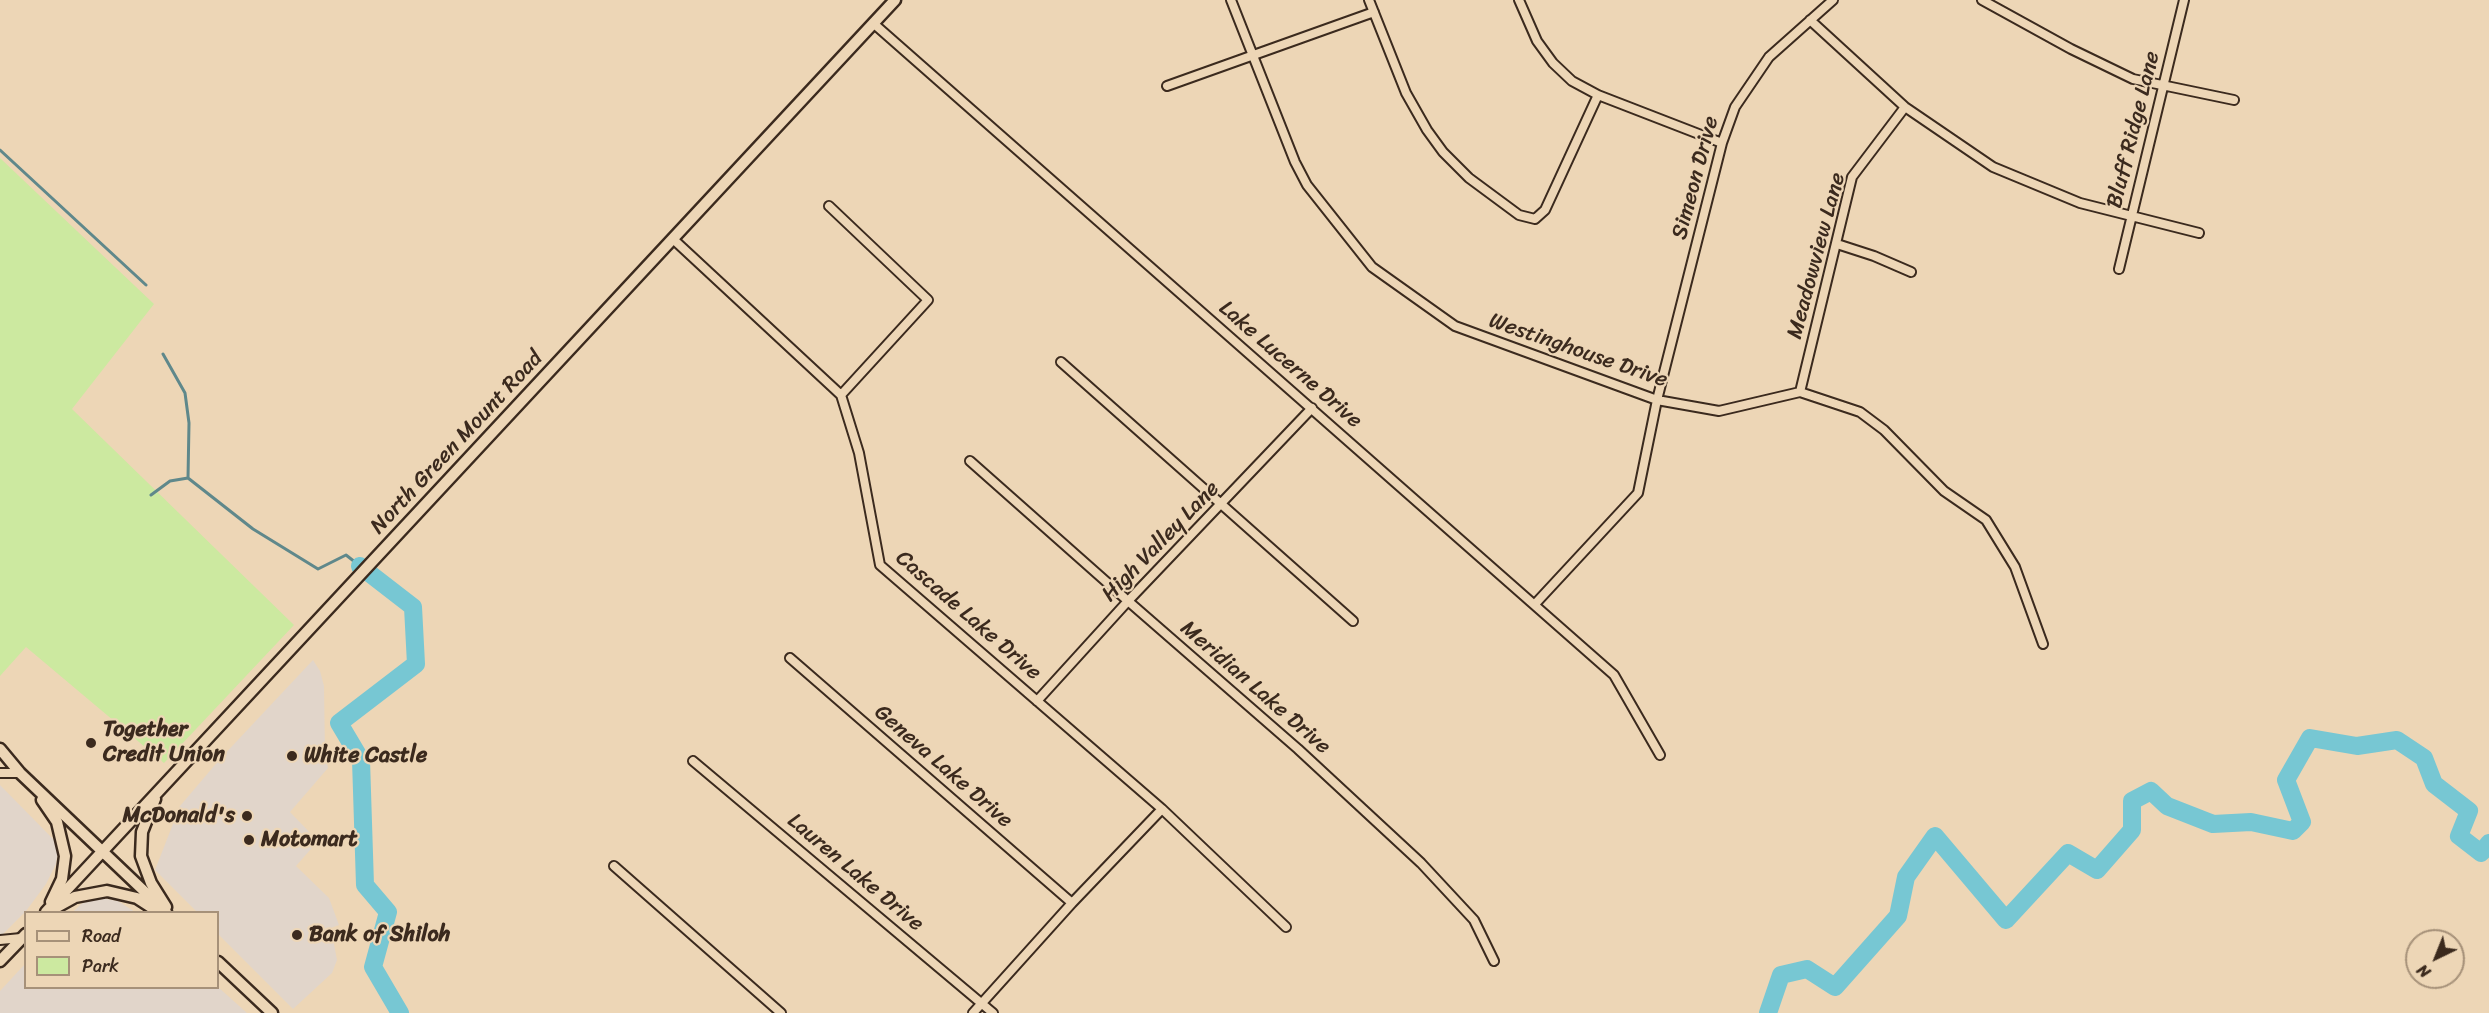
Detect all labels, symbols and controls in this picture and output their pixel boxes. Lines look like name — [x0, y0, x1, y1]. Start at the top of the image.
street label: Bluff Ridge Lane — [2102, 49, 2166, 211]
street label: Simeon Drive — [1667, 114, 1725, 242]
street label: Meadowview Lane — [1782, 170, 1852, 342]
street label: Lake Lucerne Drive — [1213, 296, 1367, 434]
street label: Westinghouse Drive — [1485, 308, 1671, 394]
street label: North Green Mount Road — [365, 346, 549, 540]
street label: High Valley Lane — [1097, 476, 1225, 608]
street label: Cascade Lake Drive — [890, 546, 1046, 686]
street label: Meridian Lake Drive — [1174, 616, 1336, 760]
street label: Geneva Lake Drive — [868, 700, 1018, 834]
place label: Together Credit Union — [103, 717, 225, 768]
marker: Together Credit Union — [84, 736, 98, 750]
place label: White Castle — [304, 743, 427, 769]
marker: White Castle — [285, 749, 299, 763]
place label: McDonald's — [123, 803, 235, 829]
street label: Lauren Lake Drive — [781, 808, 929, 938]
marker: McDonald's — [240, 809, 254, 823]
place label: Motomart — [261, 827, 357, 853]
marker: Motomart — [242, 833, 256, 847]
legend — [24, 911, 219, 989]
text: Road — [82, 920, 121, 952]
place label: Bank of Shiloh — [309, 922, 450, 948]
marker: Bank of Shiloh — [290, 928, 304, 942]
north arrow — [2405, 929, 2465, 989]
text: Park — [82, 950, 119, 982]
text: N — [2410, 957, 2438, 985]

